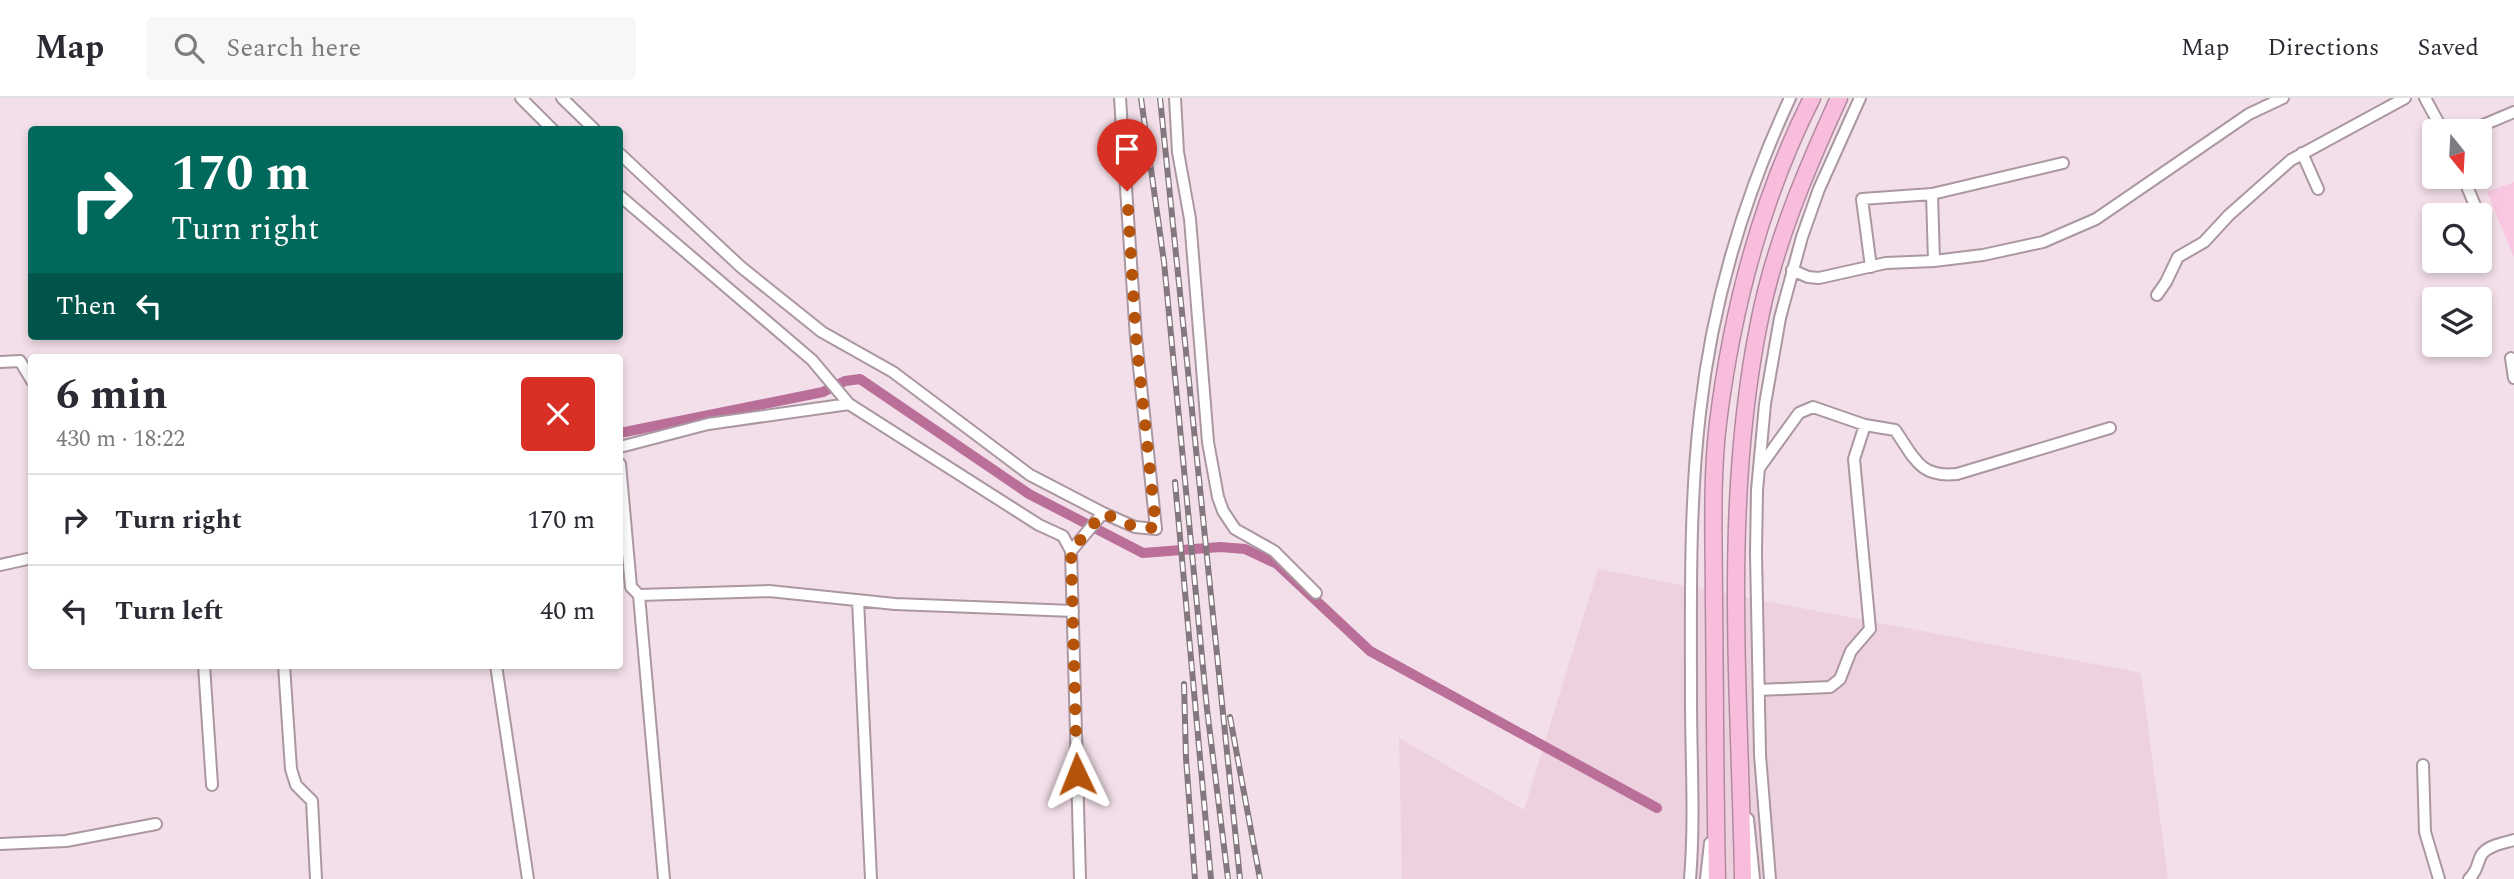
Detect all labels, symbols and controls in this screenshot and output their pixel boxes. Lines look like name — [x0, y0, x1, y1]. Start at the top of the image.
search box — [146, 17, 636, 80]
text: Map — [35, 23, 104, 73]
text: Search here — [226, 28, 361, 68]
icon: search — [170, 29, 208, 67]
text: Map — [2181, 30, 2229, 66]
text: Directions — [2267, 30, 2379, 66]
text: Saved — [2417, 30, 2479, 66]
pin — [1097, 119, 1157, 191]
north arrow — [2422, 119, 2492, 189]
map controls — [2422, 119, 2492, 357]
icon: arrive — [1108, 130, 1146, 168]
text: 170 m — [171, 137, 310, 212]
icon: right — [56, 154, 147, 245]
button: search — [2422, 203, 2492, 273]
text: Turn right — [171, 205, 319, 254]
text: Then — [56, 286, 116, 326]
icon: left — [130, 287, 168, 325]
button: layers — [2422, 287, 2492, 357]
text: 6 min — [56, 364, 168, 427]
button: close — [521, 377, 595, 451]
text: 430 m · 18:22 — [56, 422, 185, 457]
text: Turn right — [115, 500, 242, 540]
text: 170 m — [527, 500, 595, 540]
icon: right — [56, 501, 94, 539]
text: Turn left — [115, 591, 223, 631]
text: 40 m — [540, 591, 595, 631]
icon: left — [56, 592, 94, 630]
position arrow — [1040, 737, 1114, 811]

